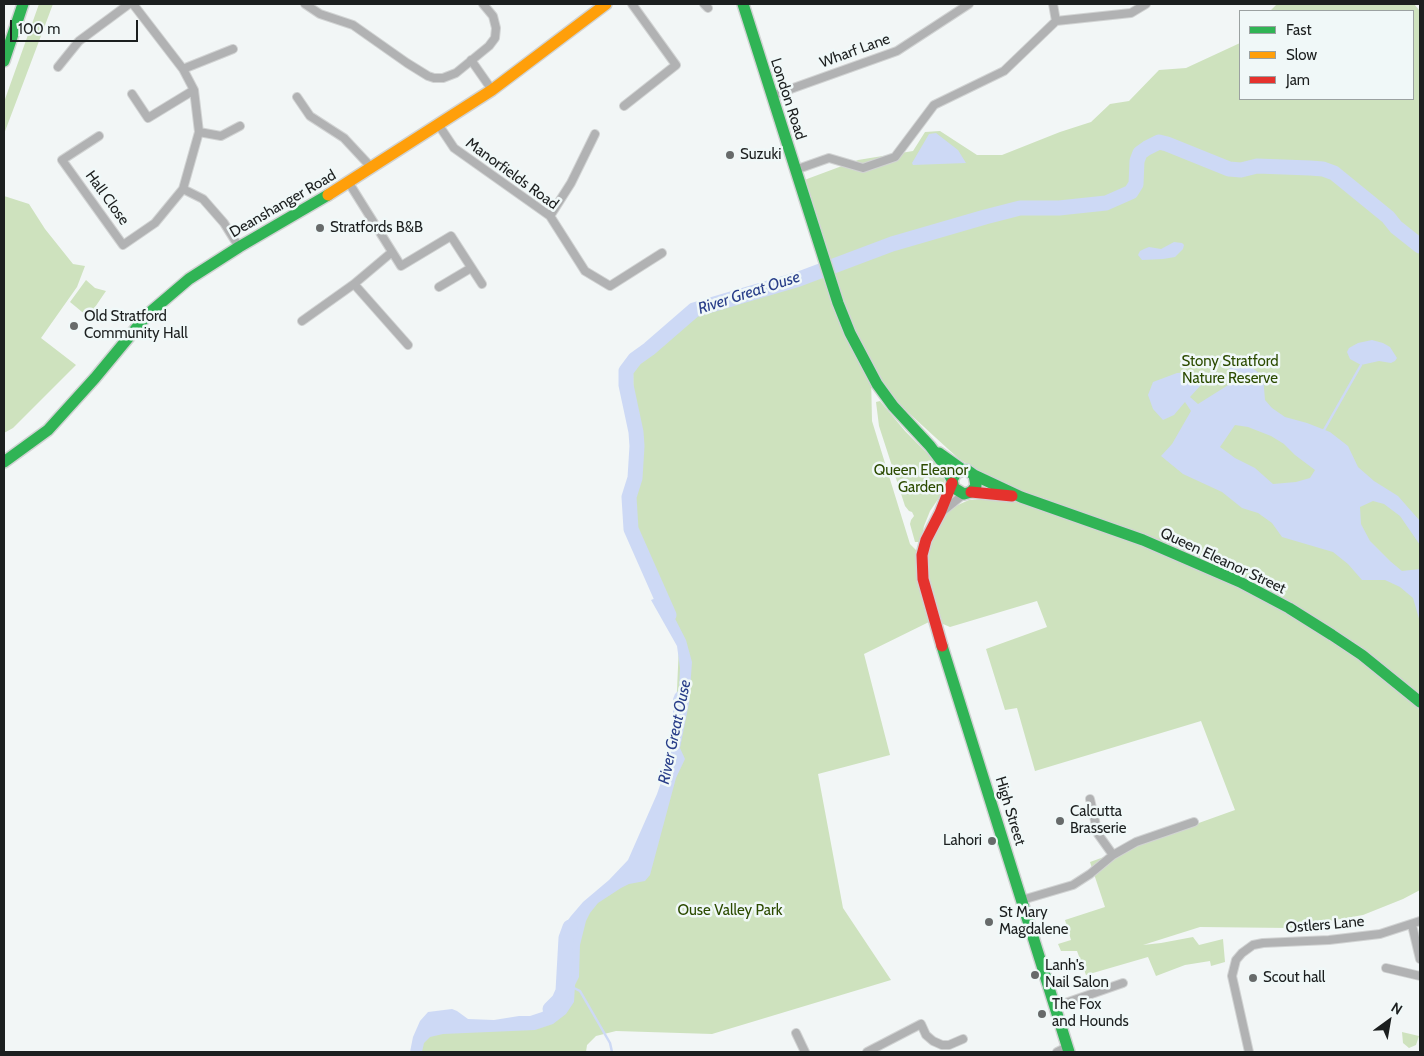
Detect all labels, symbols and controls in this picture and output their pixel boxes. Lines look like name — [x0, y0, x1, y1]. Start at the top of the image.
scale bar — [12, 10, 140, 42]
legend — [1239, 10, 1414, 100]
text: 100 m — [18, 20, 60, 38]
text: Fast — [1286, 21, 1311, 39]
street label: Wharf Lane — [817, 30, 893, 72]
text: Slow — [1286, 46, 1317, 64]
street label: London Road — [766, 56, 810, 142]
text: Jam — [1286, 71, 1310, 89]
street label: Manorfields Road — [462, 134, 562, 214]
place label: Suzuki — [740, 146, 781, 164]
marker: Suzuki — [724, 149, 736, 161]
street label: Deanshanger Road — [227, 166, 339, 242]
street label: Hall Close — [81, 167, 133, 229]
place label: Stratfords B&B — [330, 219, 423, 237]
marker: Stratfords B&B — [314, 222, 326, 234]
water label: River Great Ouse — [696, 267, 802, 319]
place label: Old Stratford Community Hall — [84, 308, 188, 343]
marker: Old Stratford Community Hall — [68, 320, 80, 332]
park label: Stony Stratford Nature Reserve — [1181, 353, 1279, 388]
park label: Queen Eleanor Garden — [874, 462, 968, 497]
street label: Queen Eleanor Street — [1157, 524, 1289, 598]
water label: River Great Ouse — [655, 678, 695, 786]
street label: High Street — [991, 774, 1029, 848]
place label: Calcutta Brasserie — [1070, 803, 1126, 838]
marker: Calcutta Brasserie — [1054, 815, 1066, 827]
place label: Lahori — [943, 832, 982, 850]
marker: Lahori — [986, 835, 998, 847]
park label: Ouse Valley Park — [678, 902, 782, 920]
place label: St Mary Magdalene — [999, 904, 1068, 939]
street label: Ostlers Lane — [1285, 913, 1365, 937]
marker: St Mary Magdalene — [983, 916, 995, 928]
place label: Lanh's Nail Salon — [1045, 957, 1109, 992]
marker: Lanh's Nail Salon — [1029, 969, 1041, 981]
place label: Scout hall — [1263, 969, 1325, 987]
marker: Scout hall — [1247, 972, 1259, 984]
place label: The Fox and Hounds — [1052, 996, 1129, 1031]
north arrow — [1364, 996, 1414, 1046]
text: N — [1388, 998, 1406, 1019]
marker: The Fox and Hounds — [1036, 1008, 1048, 1020]

